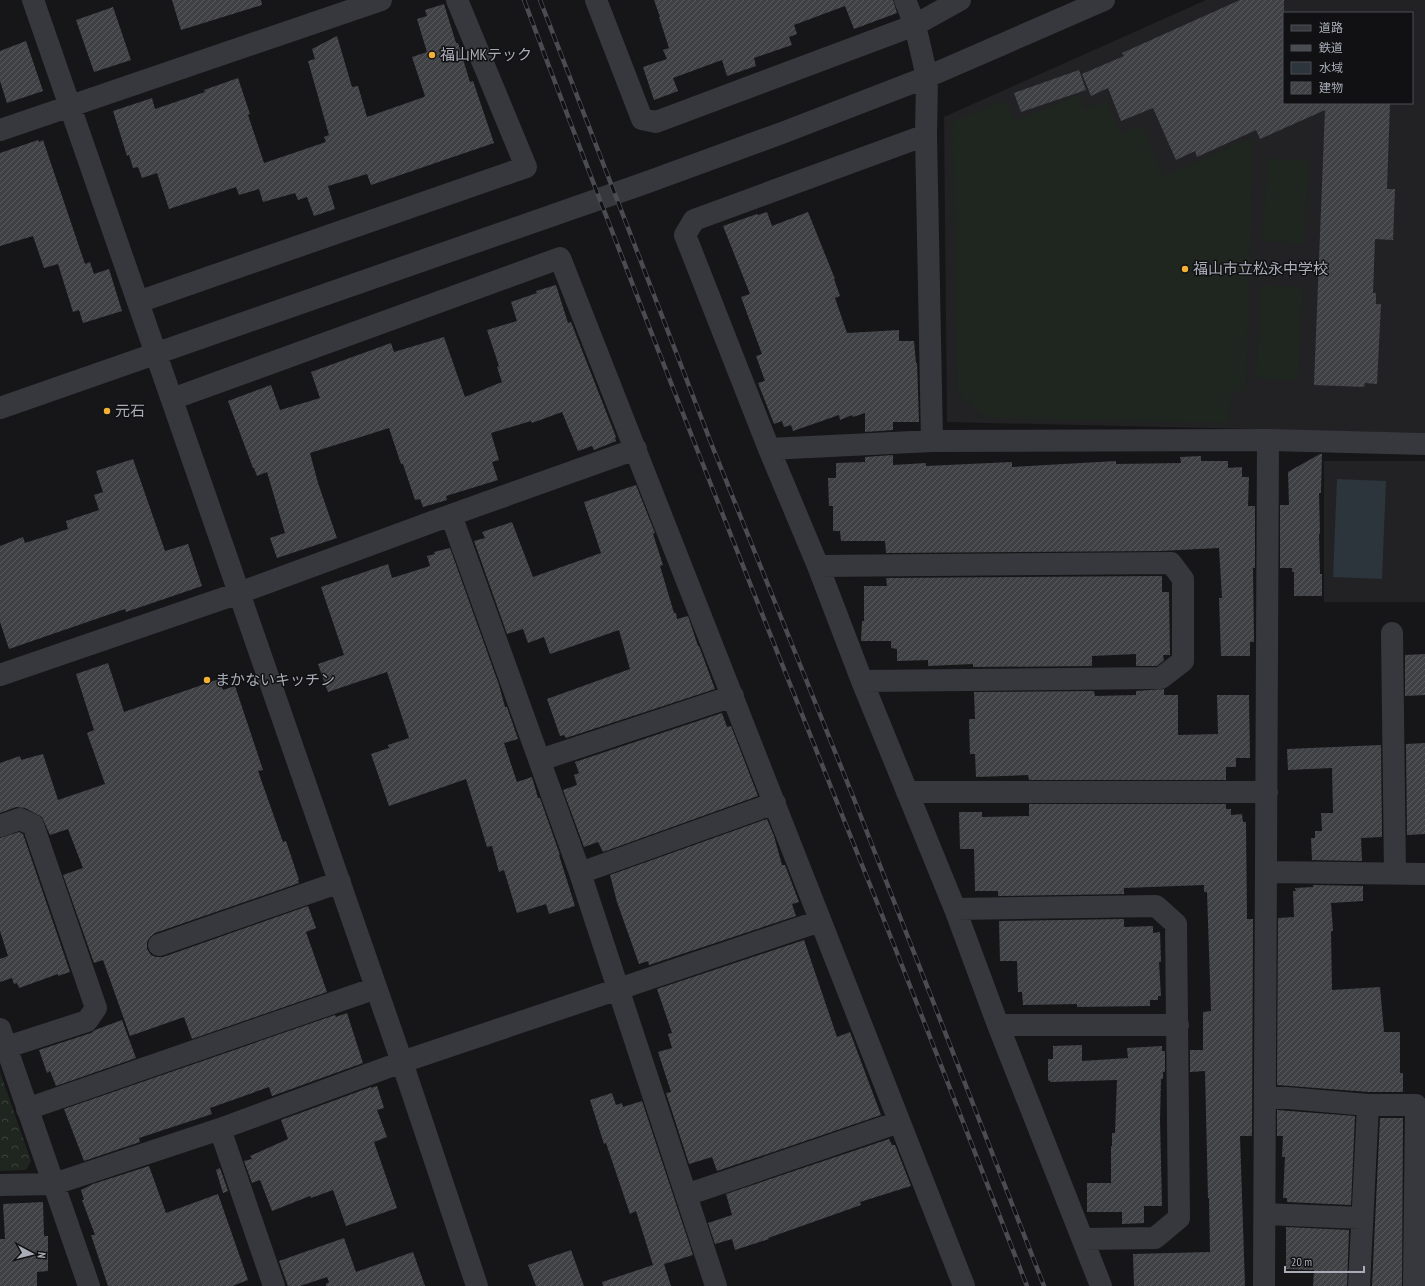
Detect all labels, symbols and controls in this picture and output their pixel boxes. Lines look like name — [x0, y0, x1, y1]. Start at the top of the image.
legend — [1283, 12, 1413, 104]
text: 道路 — [1319, 20, 1343, 35]
text: 鉄道 — [1319, 40, 1343, 55]
place label: 福山MKテック — [440, 45, 532, 64]
marker: 福山MKテック — [427, 50, 437, 60]
text: 水域 — [1319, 60, 1343, 75]
text: 建物 — [1319, 80, 1343, 95]
place label: 福山市立松永中学校 — [1193, 259, 1328, 278]
marker: 福山市立松永中学校 — [1180, 264, 1190, 274]
place label: 元石 — [115, 401, 145, 420]
marker: 元石 — [102, 406, 112, 416]
place label: まかないキッチン — [215, 670, 335, 689]
marker: まかないキッチン — [202, 675, 212, 685]
north arrow — [12, 1234, 52, 1274]
scale bar — [1285, 1248, 1364, 1274]
text: N — [35, 1251, 49, 1259]
text: 20 m — [1291, 1254, 1312, 1269]

